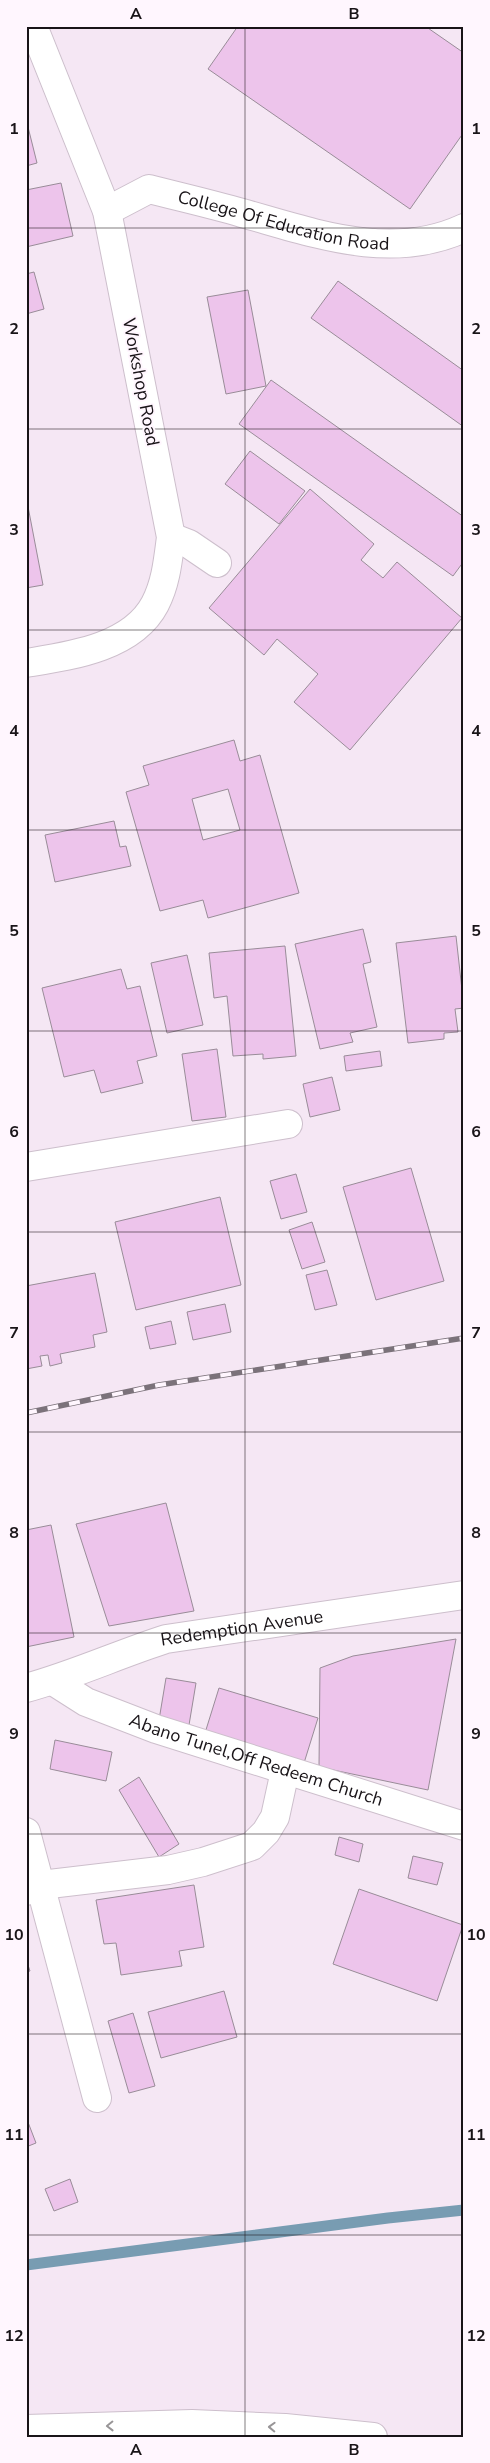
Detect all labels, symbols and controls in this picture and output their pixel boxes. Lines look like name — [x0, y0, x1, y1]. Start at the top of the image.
text: A — [130, 3, 142, 25]
text: B — [348, 3, 360, 25]
text: 1 — [9, 118, 19, 140]
text: 1 — [471, 118, 481, 140]
street label: College Of Education Road — [175, 185, 390, 256]
street label: Workshop Road — [117, 316, 165, 448]
text: 2 — [9, 318, 19, 340]
text: 2 — [471, 318, 481, 340]
text: 3 — [9, 519, 19, 541]
text: 3 — [471, 519, 481, 541]
text: 4 — [9, 720, 19, 742]
text: 4 — [471, 720, 481, 742]
text: 5 — [9, 920, 19, 942]
text: 5 — [471, 920, 481, 942]
text: 6 — [9, 1121, 19, 1143]
text: 6 — [471, 1121, 481, 1143]
text: 7 — [9, 1322, 19, 1344]
text: 7 — [471, 1322, 481, 1344]
text: 8 — [9, 1522, 19, 1544]
text: 8 — [471, 1522, 481, 1544]
street label: Redemption Avenue — [159, 1604, 325, 1652]
street label: Abano Tunel,Off Redeem Church — [126, 1708, 386, 1812]
text: 9 — [9, 1723, 19, 1745]
text: 9 — [471, 1723, 481, 1745]
text: 10 — [4, 1924, 24, 1946]
text: 10 — [466, 1924, 486, 1946]
text: 11 — [4, 2124, 24, 2146]
text: 11 — [466, 2124, 486, 2146]
text: 12 — [4, 2325, 24, 2347]
text: 12 — [466, 2325, 486, 2347]
one-way arrow — [106, 2421, 114, 2431]
one-way arrow — [268, 2422, 276, 2432]
text: A — [130, 2439, 142, 2461]
text: B — [348, 2439, 360, 2461]

